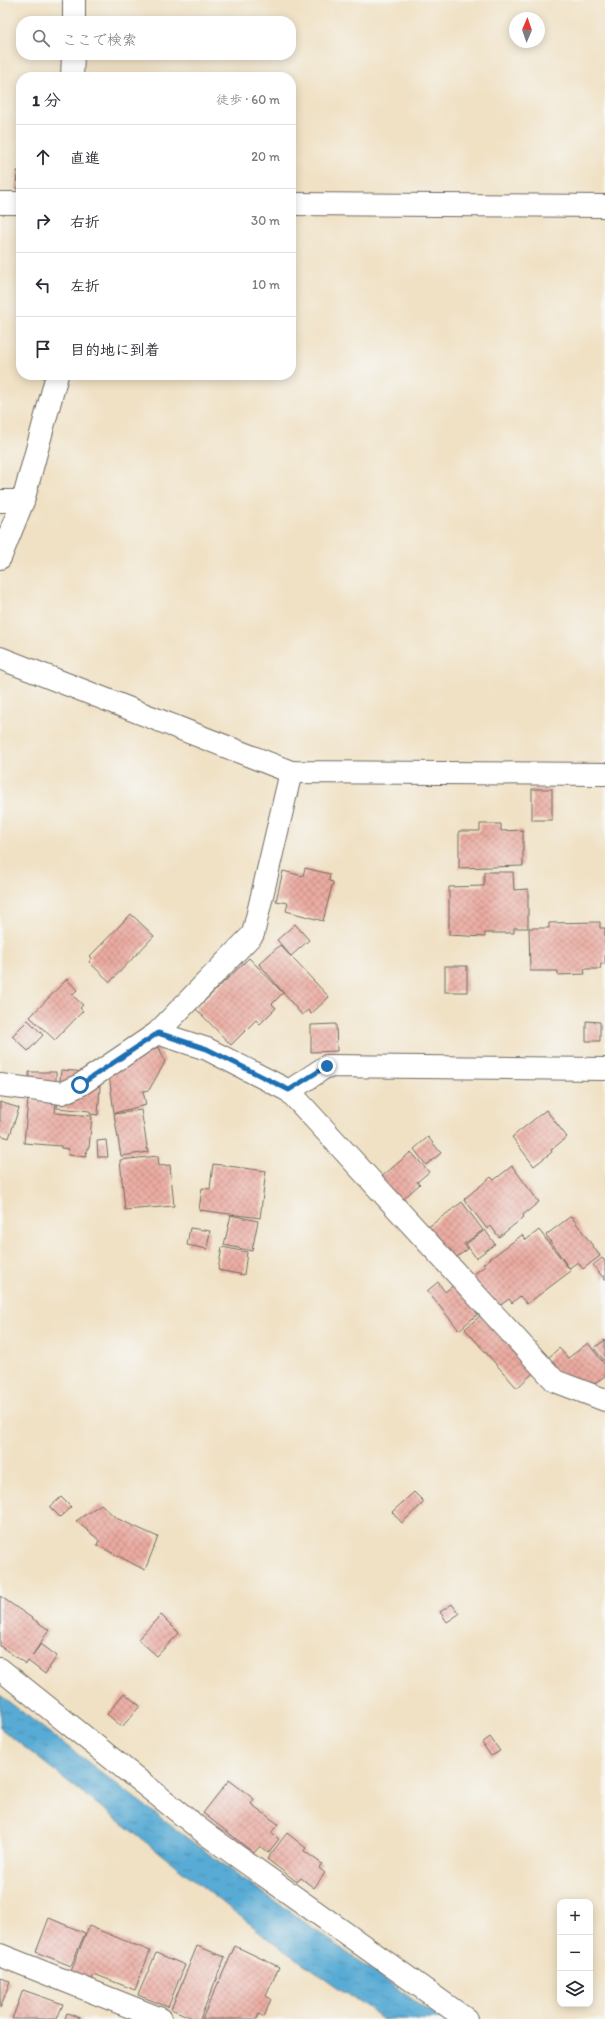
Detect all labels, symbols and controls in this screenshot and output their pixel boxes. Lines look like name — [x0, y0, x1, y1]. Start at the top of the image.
north arrow — [509, 12, 545, 48]
search box — [16, 16, 296, 60]
icon: search — [30, 27, 52, 49]
text: ここで検索 — [62, 31, 137, 49]
text: 1 分 — [32, 90, 61, 110]
text: 徒歩 · 60 m — [216, 92, 280, 107]
icon: ahead — [32, 146, 54, 168]
text: 直進 — [70, 149, 100, 167]
text: 20 m — [251, 149, 280, 164]
icon: right — [32, 210, 54, 232]
text: 右折 — [70, 213, 100, 231]
text: 30 m — [251, 213, 280, 228]
icon: left — [32, 274, 54, 296]
text: 左折 — [70, 277, 100, 295]
text: 10 m — [252, 277, 280, 292]
icon: arrive — [32, 338, 54, 360]
text: 目的地に到着 — [70, 341, 160, 359]
route end — [318, 1057, 336, 1075]
route start — [71, 1076, 89, 1094]
map controls — [557, 1899, 593, 2007]
button: + — [557, 1899, 593, 1935]
button: − — [557, 1935, 593, 1971]
button: layers — [557, 1971, 593, 2007]

